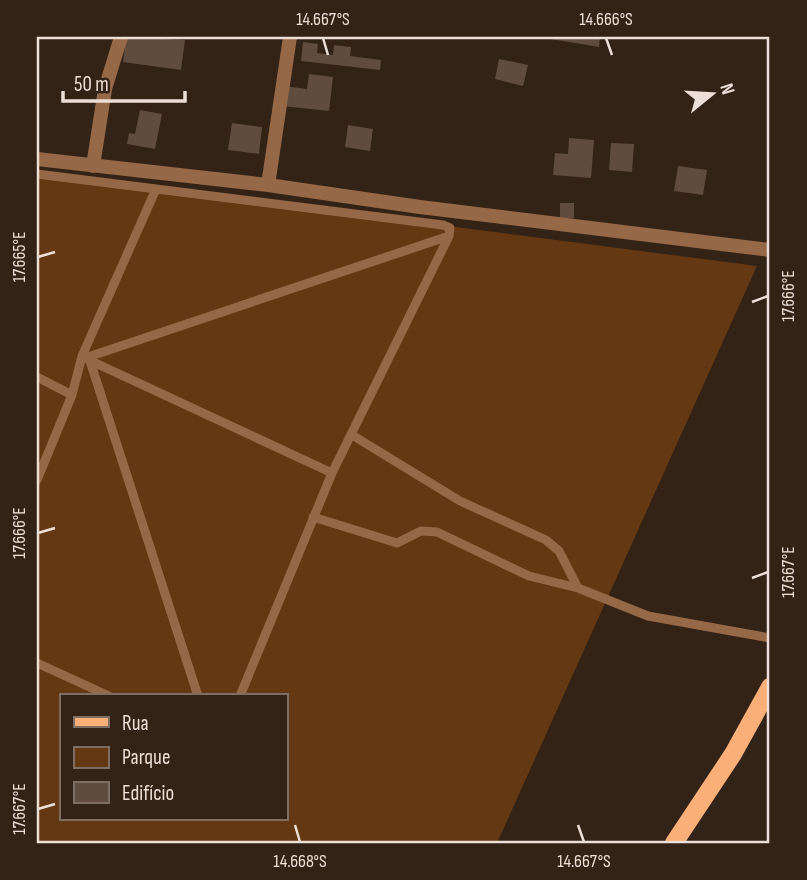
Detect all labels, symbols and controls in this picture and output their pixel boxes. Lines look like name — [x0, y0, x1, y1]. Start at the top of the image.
text: 14.667°S — [296, 9, 350, 30]
text: 14.666°S — [579, 9, 633, 30]
scale bar — [63, 60, 186, 104]
north arrow — [678, 60, 748, 130]
text: 50 m — [74, 72, 109, 97]
text: N — [714, 81, 739, 98]
text: 17.665°E — [9, 232, 30, 282]
text: 17.666°E — [778, 270, 799, 322]
text: 17.666°E — [9, 507, 30, 559]
text: 17.667°E — [778, 546, 799, 598]
legend — [60, 694, 287, 820]
text: Rua — [122, 711, 149, 736]
text: Parque — [122, 745, 170, 770]
text: Edifício — [122, 781, 174, 806]
text: 17.667°E — [9, 783, 30, 835]
text: 14.668°S — [273, 851, 327, 872]
text: 14.667°S — [557, 851, 611, 872]

